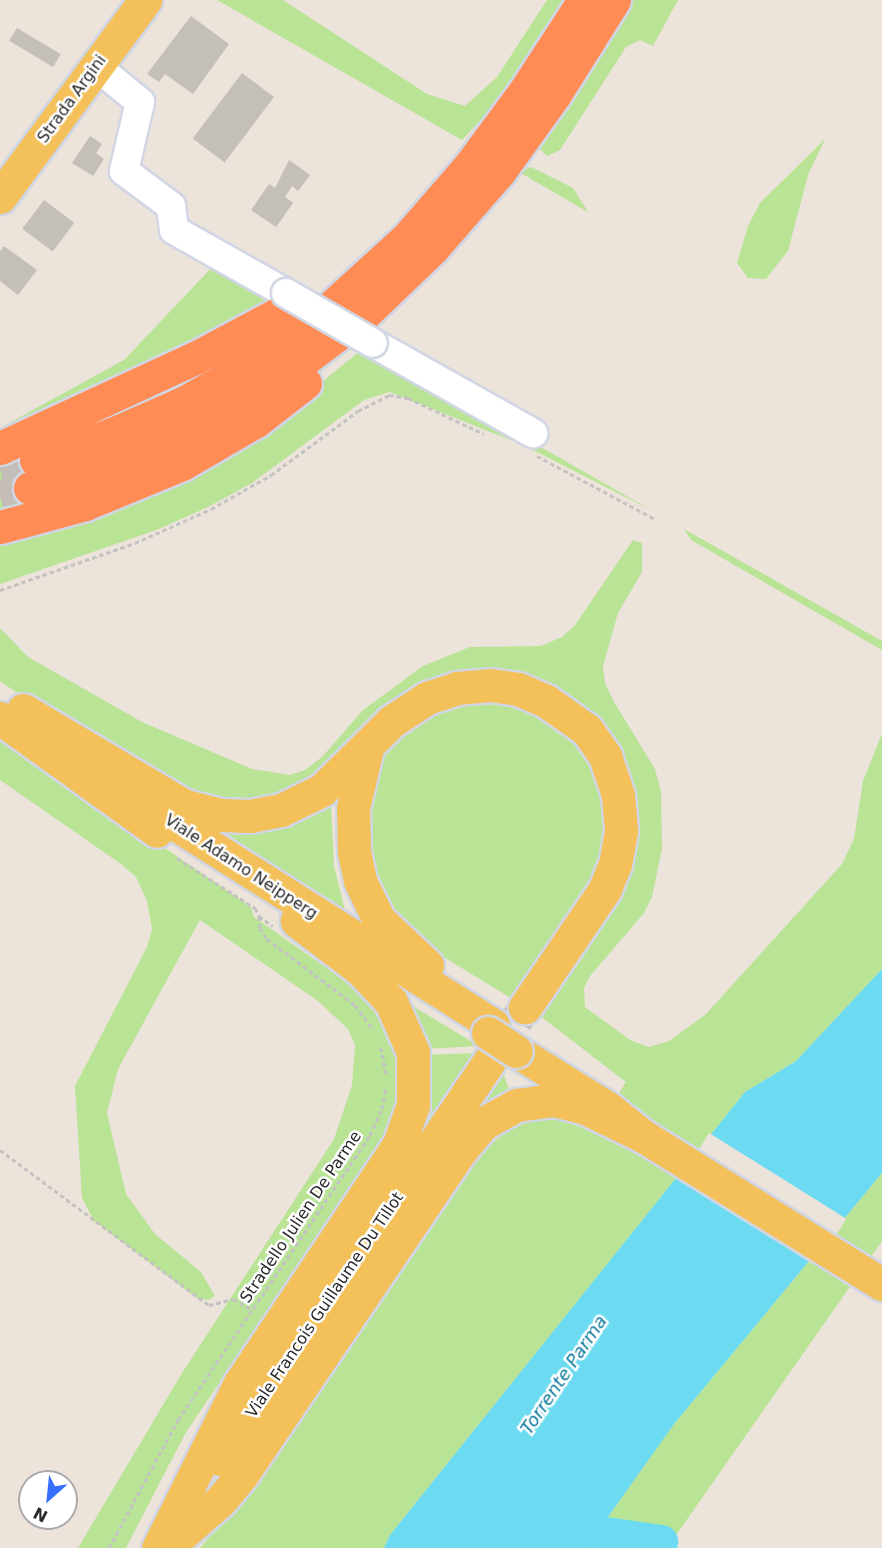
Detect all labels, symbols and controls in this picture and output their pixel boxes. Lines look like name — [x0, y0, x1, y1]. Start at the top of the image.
street label: Strada Argini — [34, 51, 110, 147]
street label: Viale Adamo Neipperg — [161, 810, 321, 924]
street label: Stradello Julien De Parme — [236, 1127, 366, 1307]
street label: Viale Francois Guillaume Du Tillot — [242, 1189, 408, 1421]
water label: Torrente Parma — [516, 1311, 612, 1439]
north arrow — [18, 1470, 78, 1530]
text: N — [30, 1503, 51, 1526]

